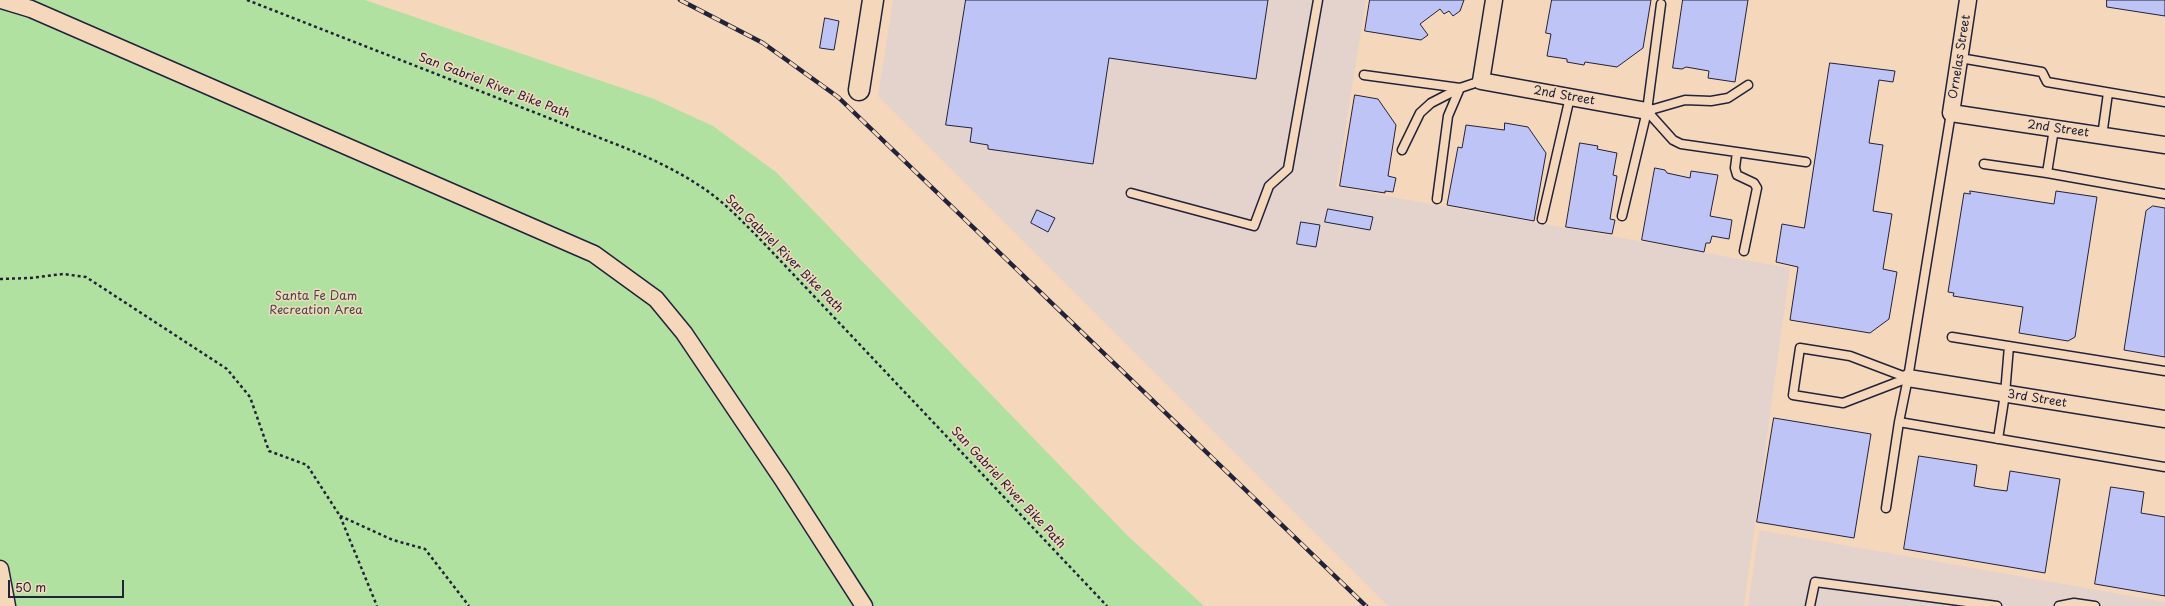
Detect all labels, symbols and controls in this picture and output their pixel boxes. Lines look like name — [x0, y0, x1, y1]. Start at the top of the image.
street label: Ornelas Street — [1946, 14, 1974, 100]
street label: San Gabriel River Bike Path — [416, 50, 572, 122]
street label: 2nd Street — [1532, 83, 1596, 109]
street label: 2nd Street — [2026, 118, 2090, 140]
street label: San Gabriel River Bike Path — [722, 192, 846, 316]
park label: Santa Fe Dam Recreation Area — [269, 290, 363, 318]
street label: 3rd Street — [2006, 387, 2068, 411]
street label: San Gabriel River Bike Path — [948, 424, 1068, 552]
scale bar — [10, 572, 126, 598]
text: 50 m — [15, 578, 46, 596]

